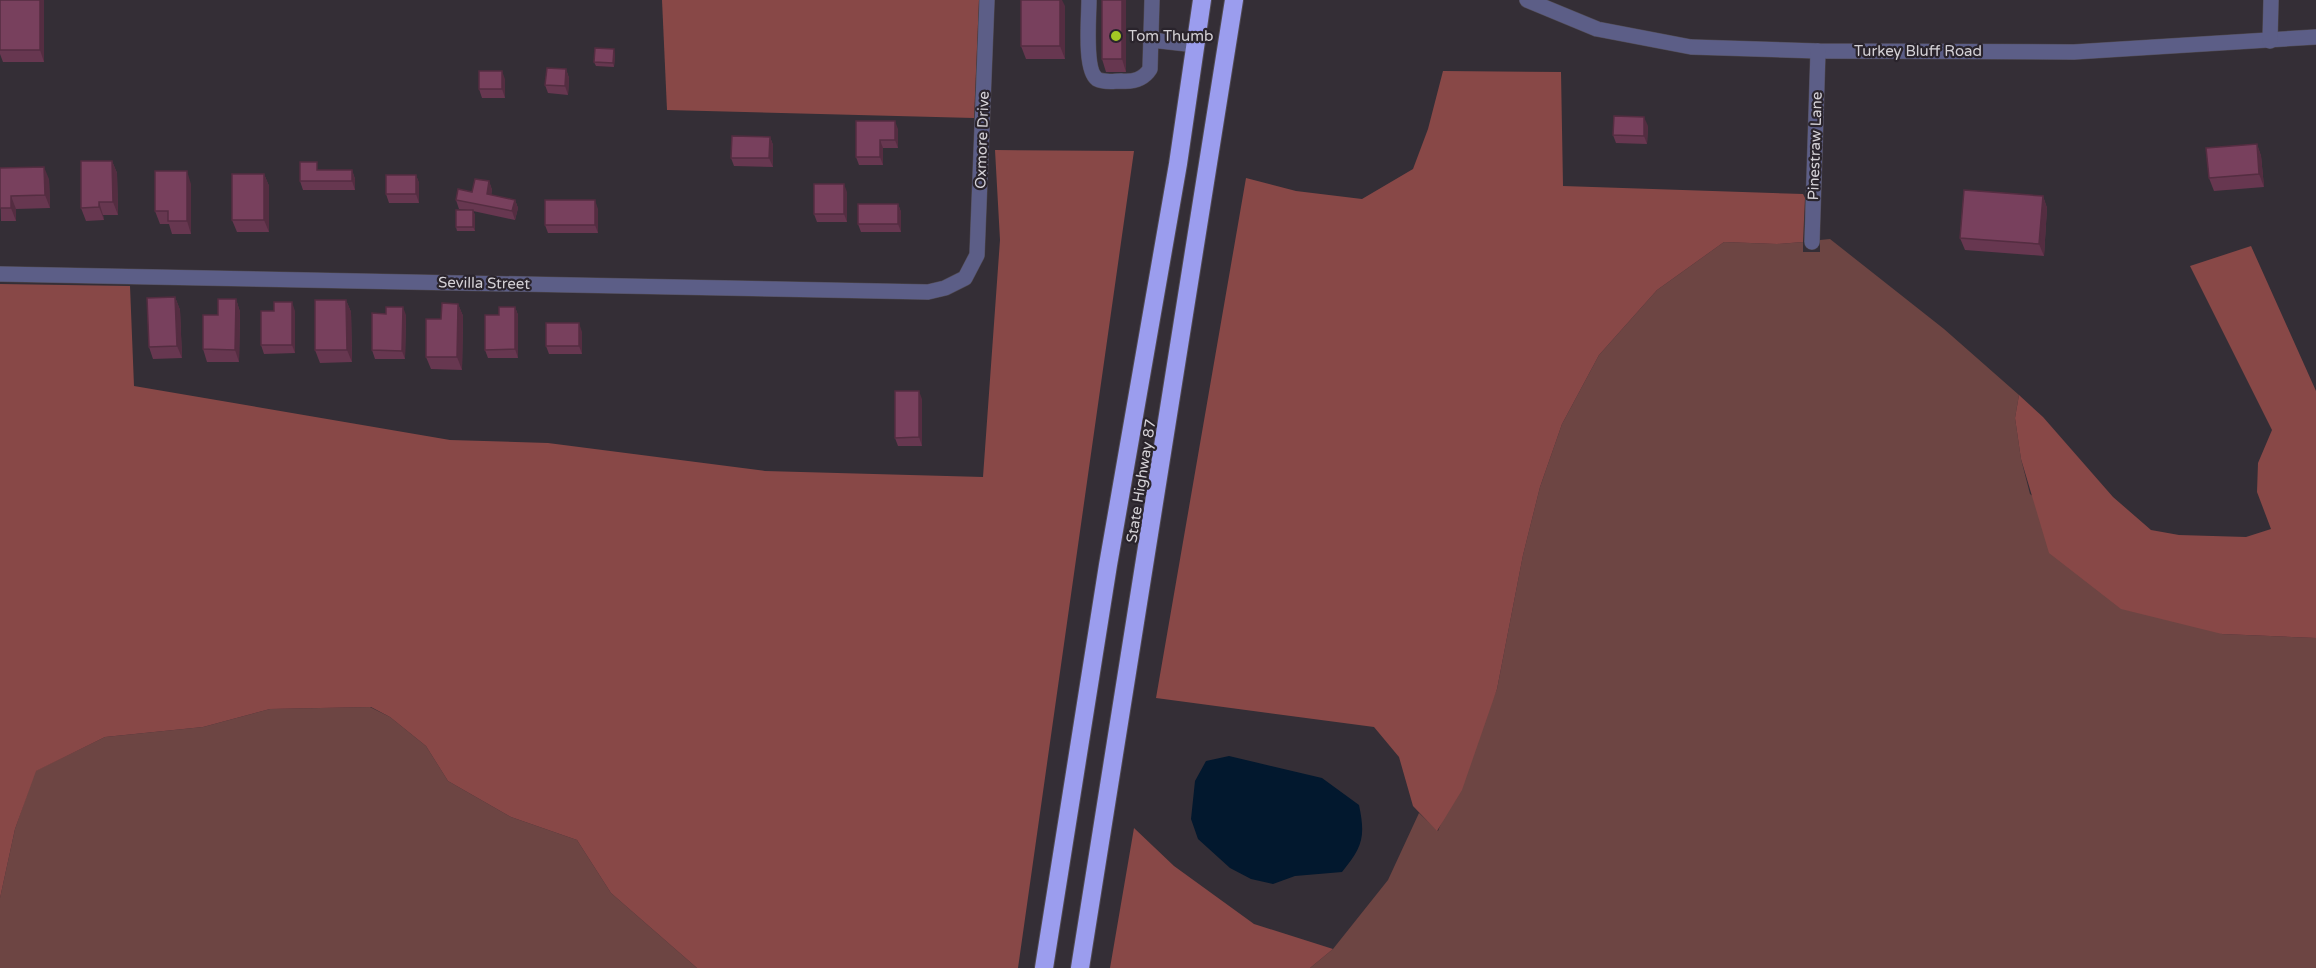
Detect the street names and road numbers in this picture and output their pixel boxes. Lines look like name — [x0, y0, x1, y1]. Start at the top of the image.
street label: Turkey Bluff Road — [1854, 42, 1982, 60]
street label: Oxmore Drive — [971, 91, 993, 189]
street label: Pinestraw Lane — [1804, 91, 1826, 201]
street label: Sevilla Street — [438, 273, 530, 293]
street label: State Highway 87 — [1122, 418, 1160, 544]

